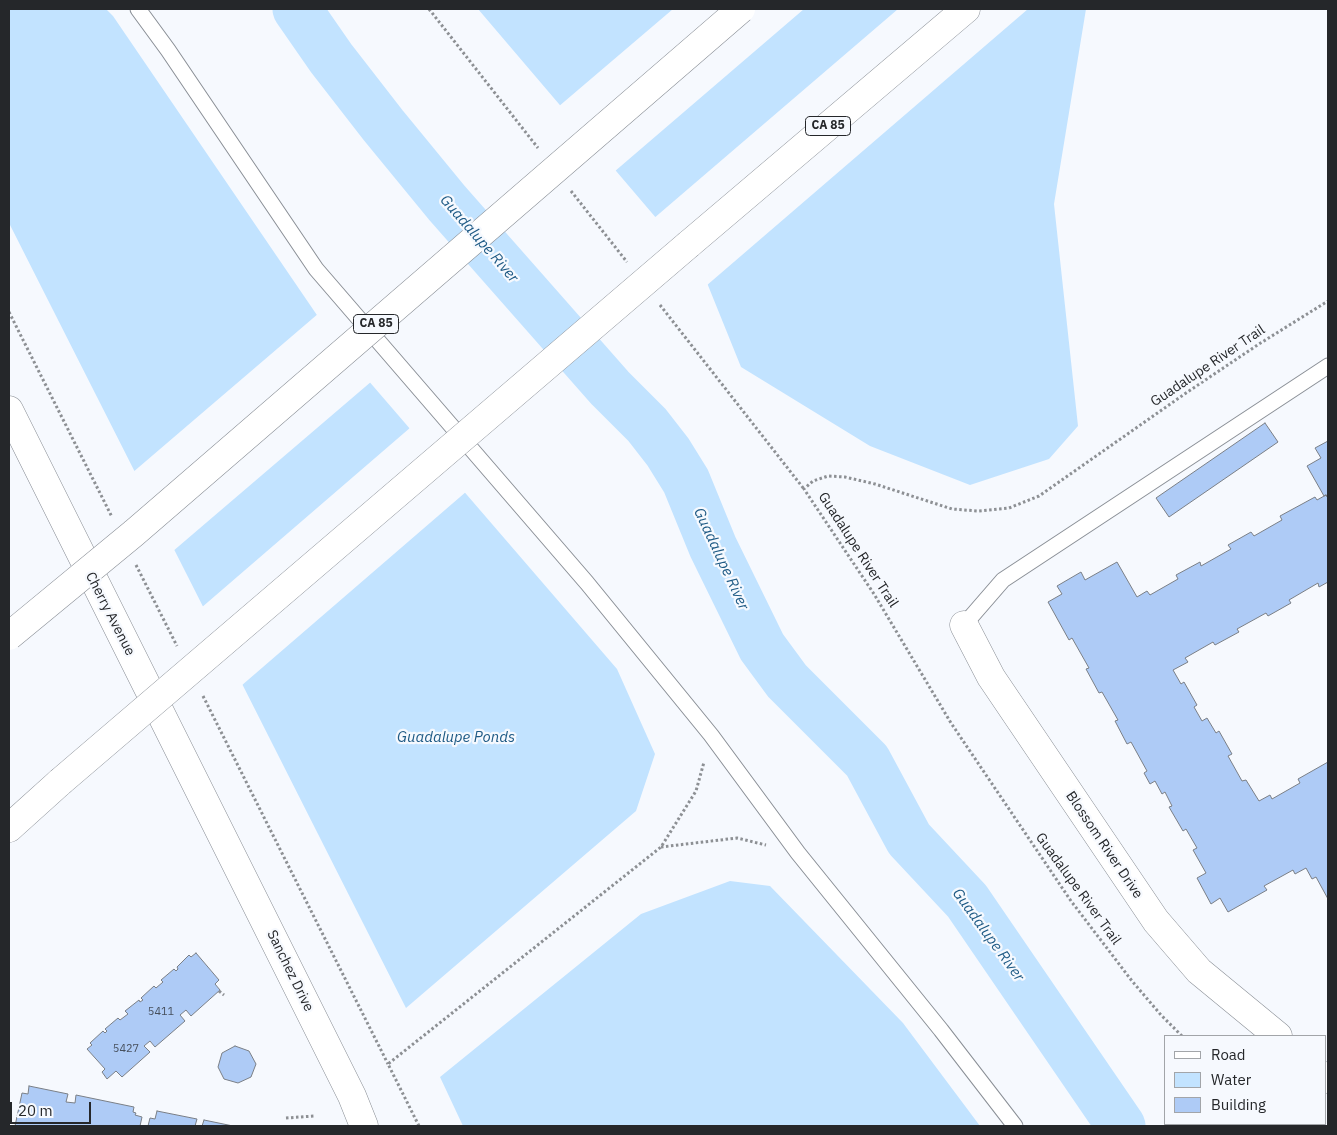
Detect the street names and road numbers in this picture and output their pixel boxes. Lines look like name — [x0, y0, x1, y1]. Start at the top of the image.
road number: CA 85 — [806, 116, 850, 136]
road number: CA 85 — [354, 314, 398, 334]
street label: Guadalupe River Trail — [1148, 322, 1268, 410]
street label: Guadalupe River Trail — [814, 489, 902, 611]
street label: Cherry Avenue — [82, 569, 138, 659]
street label: Blossom River Drive — [1062, 788, 1146, 902]
street label: Guadalupe River Trail — [1032, 830, 1124, 948]
street label: Sanchez Drive — [263, 928, 317, 1014]

